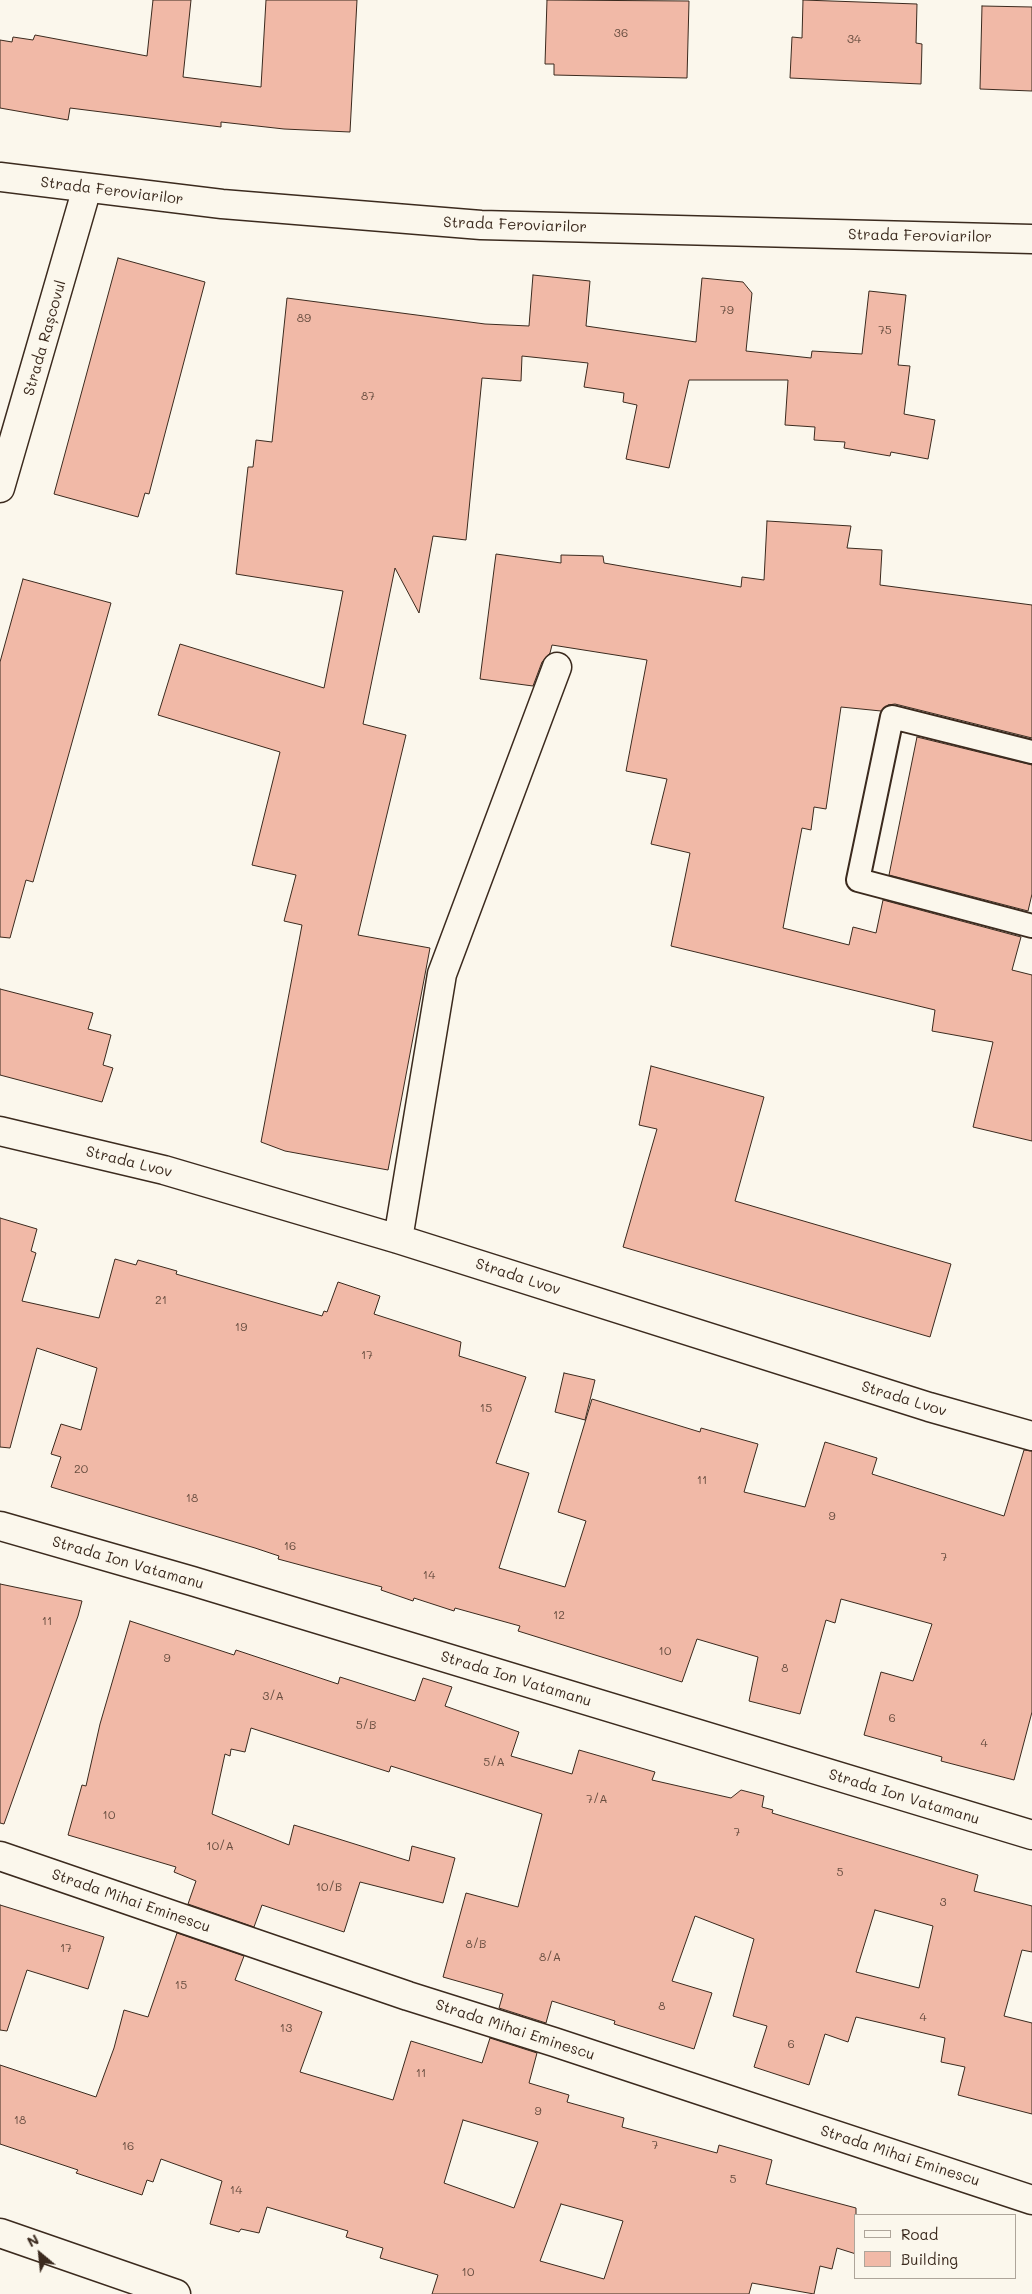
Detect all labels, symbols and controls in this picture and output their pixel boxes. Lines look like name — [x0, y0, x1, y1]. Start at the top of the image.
house number: 36 — [614, 26, 628, 40]
house number: 34 — [847, 32, 861, 46]
street label: Strada Feroviarilor — [40, 173, 184, 209]
street label: Strada Feroviarilor — [443, 213, 587, 237]
street label: Strada Feroviarilor — [848, 226, 992, 246]
street label: Strada Rașcovul — [20, 278, 70, 398]
house number: 79 — [720, 303, 734, 317]
house number: 89 — [297, 311, 311, 325]
house number: 75 — [878, 323, 892, 337]
house number: 87 — [361, 389, 375, 403]
street label: Strada Lvov — [84, 1143, 174, 1181]
street label: Strada Lvov — [473, 1255, 563, 1299]
house number: 21 — [155, 1293, 167, 1307]
house number: 19 — [235, 1320, 247, 1334]
house number: 17 — [361, 1348, 373, 1362]
street label: Strada Lvov — [859, 1377, 949, 1421]
house number: 15 — [480, 1401, 492, 1415]
house number: 20 — [74, 1462, 88, 1476]
house number: 11 — [697, 1473, 707, 1487]
house number: 18 — [186, 1491, 198, 1505]
house number: 9 — [828, 1509, 836, 1523]
street label: Strada Ion Vatamanu — [50, 1533, 206, 1593]
house number: 16 — [284, 1539, 296, 1553]
house number: 7 — [941, 1550, 947, 1564]
house number: 14 — [423, 1568, 435, 1582]
house number: 12 — [553, 1608, 565, 1622]
house number: 11 — [42, 1614, 52, 1628]
house number: 10 — [659, 1644, 671, 1658]
street label: Strada Ion Vatamanu — [438, 1647, 594, 1711]
house number: 9 — [163, 1651, 171, 1665]
house number: 8 — [781, 1661, 789, 1675]
house number: 3/A — [262, 1689, 284, 1703]
house number: 6 — [888, 1711, 896, 1725]
house number: 5/B — [356, 1718, 376, 1732]
house number: 4 — [980, 1736, 988, 1750]
house number: 5/A — [483, 1755, 505, 1769]
street label: Strada Ion Vatamanu — [826, 1765, 982, 1829]
house number: 7/A — [586, 1792, 608, 1806]
house number: 10 — [103, 1808, 115, 1822]
house number: 7 — [734, 1825, 740, 1839]
house number: 10/A — [206, 1839, 234, 1853]
street label: Strada Mihai Eminescu — [49, 1865, 213, 1937]
house number: 5 — [837, 1865, 843, 1879]
house number: 10/B — [316, 1880, 342, 1894]
house number: 3 — [939, 1895, 947, 1909]
house number: 8/B — [465, 1937, 487, 1951]
house number: 17 — [60, 1941, 72, 1955]
house number: 8/A — [539, 1950, 561, 1964]
house number: 15 — [175, 1978, 187, 1992]
street label: Strada Mihai Eminescu — [433, 1996, 597, 2064]
house number: 8 — [658, 1999, 666, 2013]
house number: 4 — [919, 2010, 927, 2024]
house number: 13 — [280, 2021, 292, 2035]
house number: 6 — [787, 2037, 795, 2051]
house number: 11 — [416, 2066, 426, 2080]
house number: 9 — [534, 2104, 542, 2118]
house number: 18 — [14, 2113, 26, 2127]
street label: Strada Mihai Eminescu — [818, 2122, 982, 2190]
house number: 7 — [652, 2138, 658, 2152]
house number: 16 — [122, 2139, 134, 2153]
house number: 5 — [730, 2172, 736, 2186]
house number: 14 — [230, 2183, 242, 2197]
legend — [854, 2214, 1017, 2279]
text: Road — [901, 2224, 938, 2244]
north arrow — [15, 2229, 65, 2279]
text: N — [24, 2229, 42, 2251]
text: Building — [901, 2249, 958, 2269]
house number: 10 — [462, 2265, 474, 2279]

